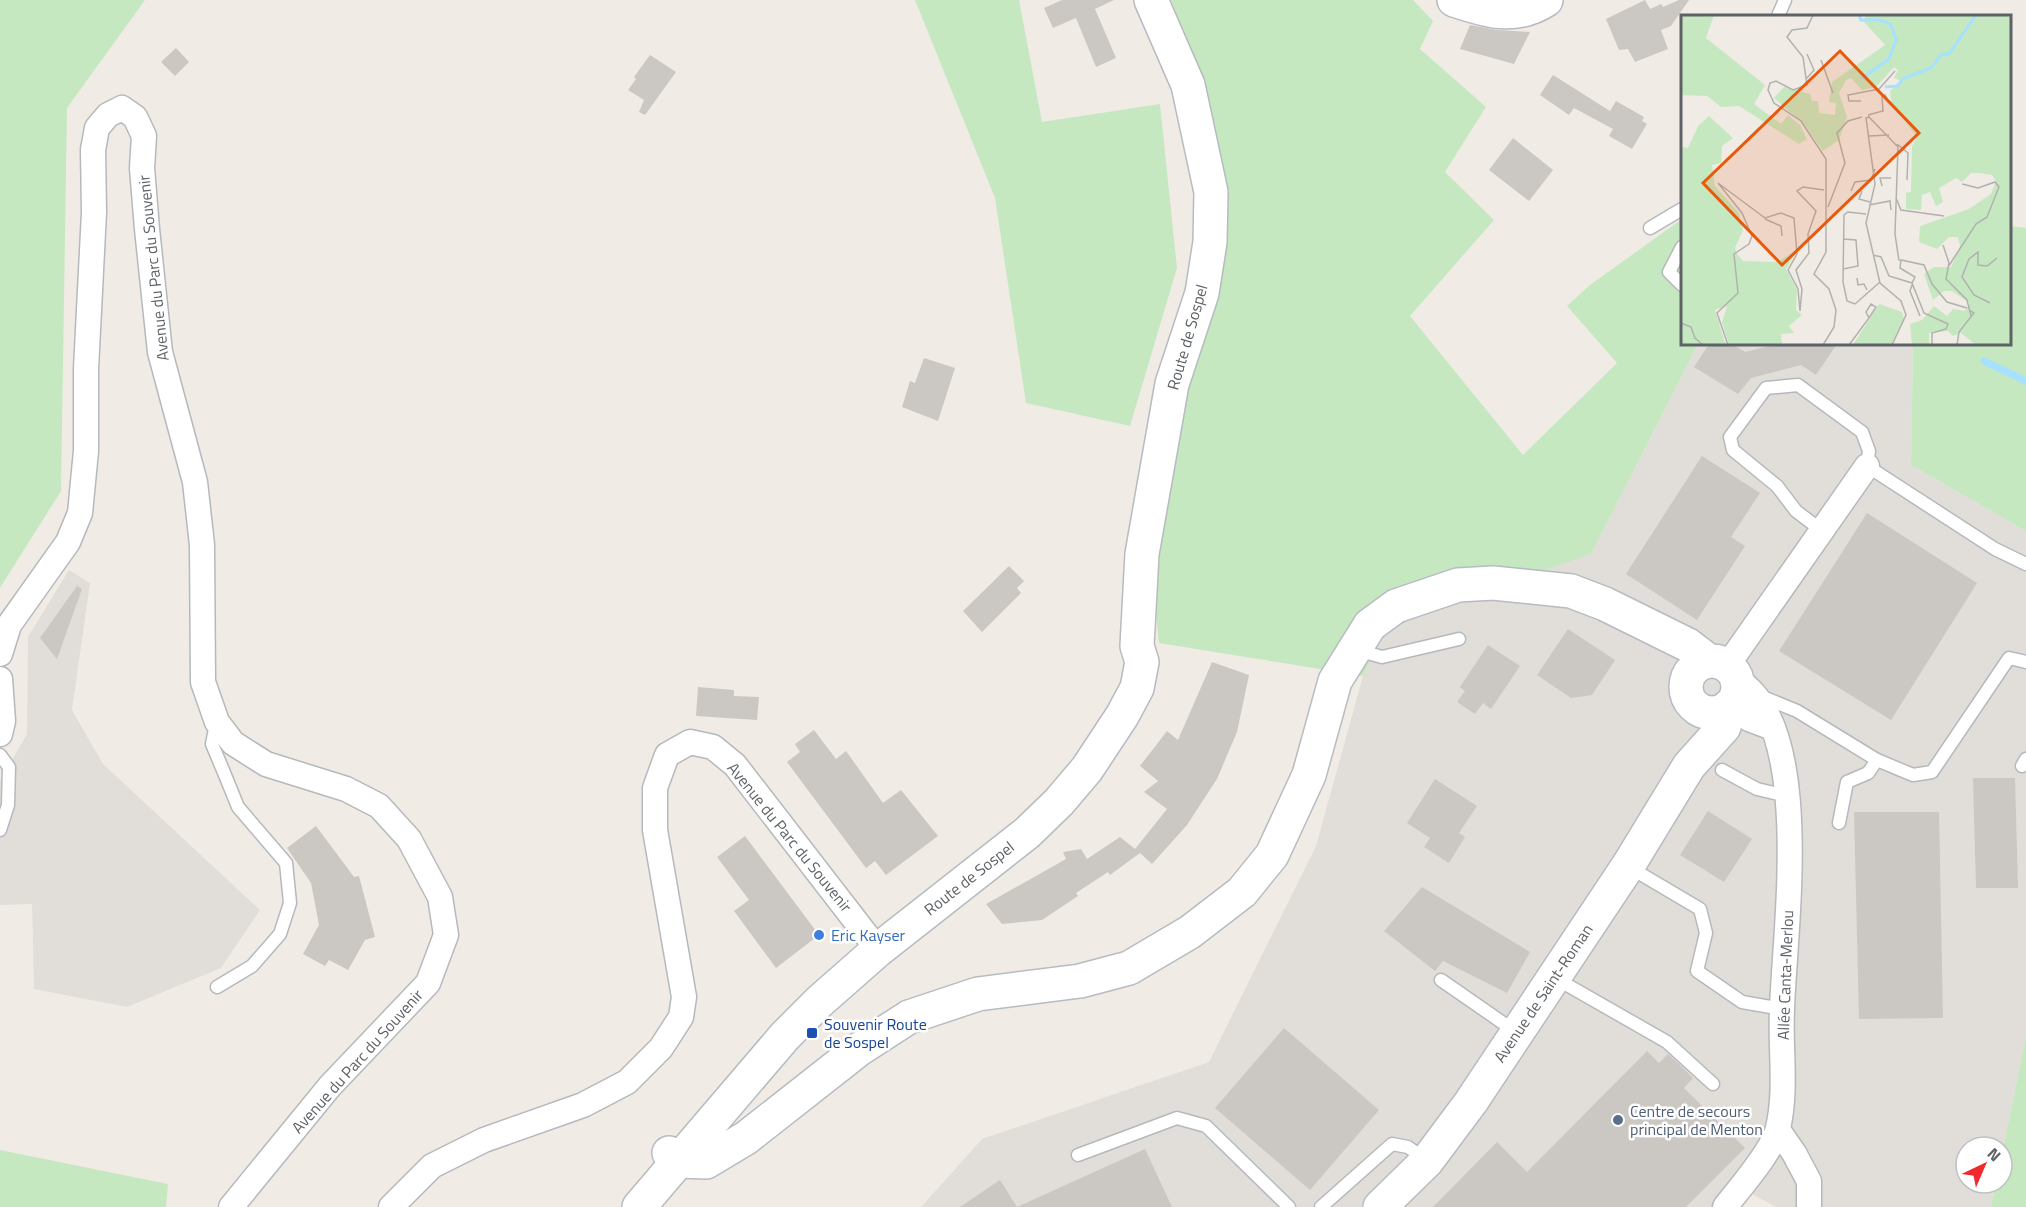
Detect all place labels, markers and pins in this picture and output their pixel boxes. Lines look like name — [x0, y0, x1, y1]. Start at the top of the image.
place label: Eric Kayser — [831, 923, 906, 947]
marker: Eric Kayser — [812, 928, 826, 942]
place label: Souvenir Route de Sospel — [824, 1012, 927, 1054]
marker: Souvenir Route de Sospel — [805, 1026, 819, 1040]
place label: Centre de secours principal de Menton — [1630, 1099, 1763, 1141]
marker: Centre de secours principal de Menton — [1611, 1113, 1625, 1127]

